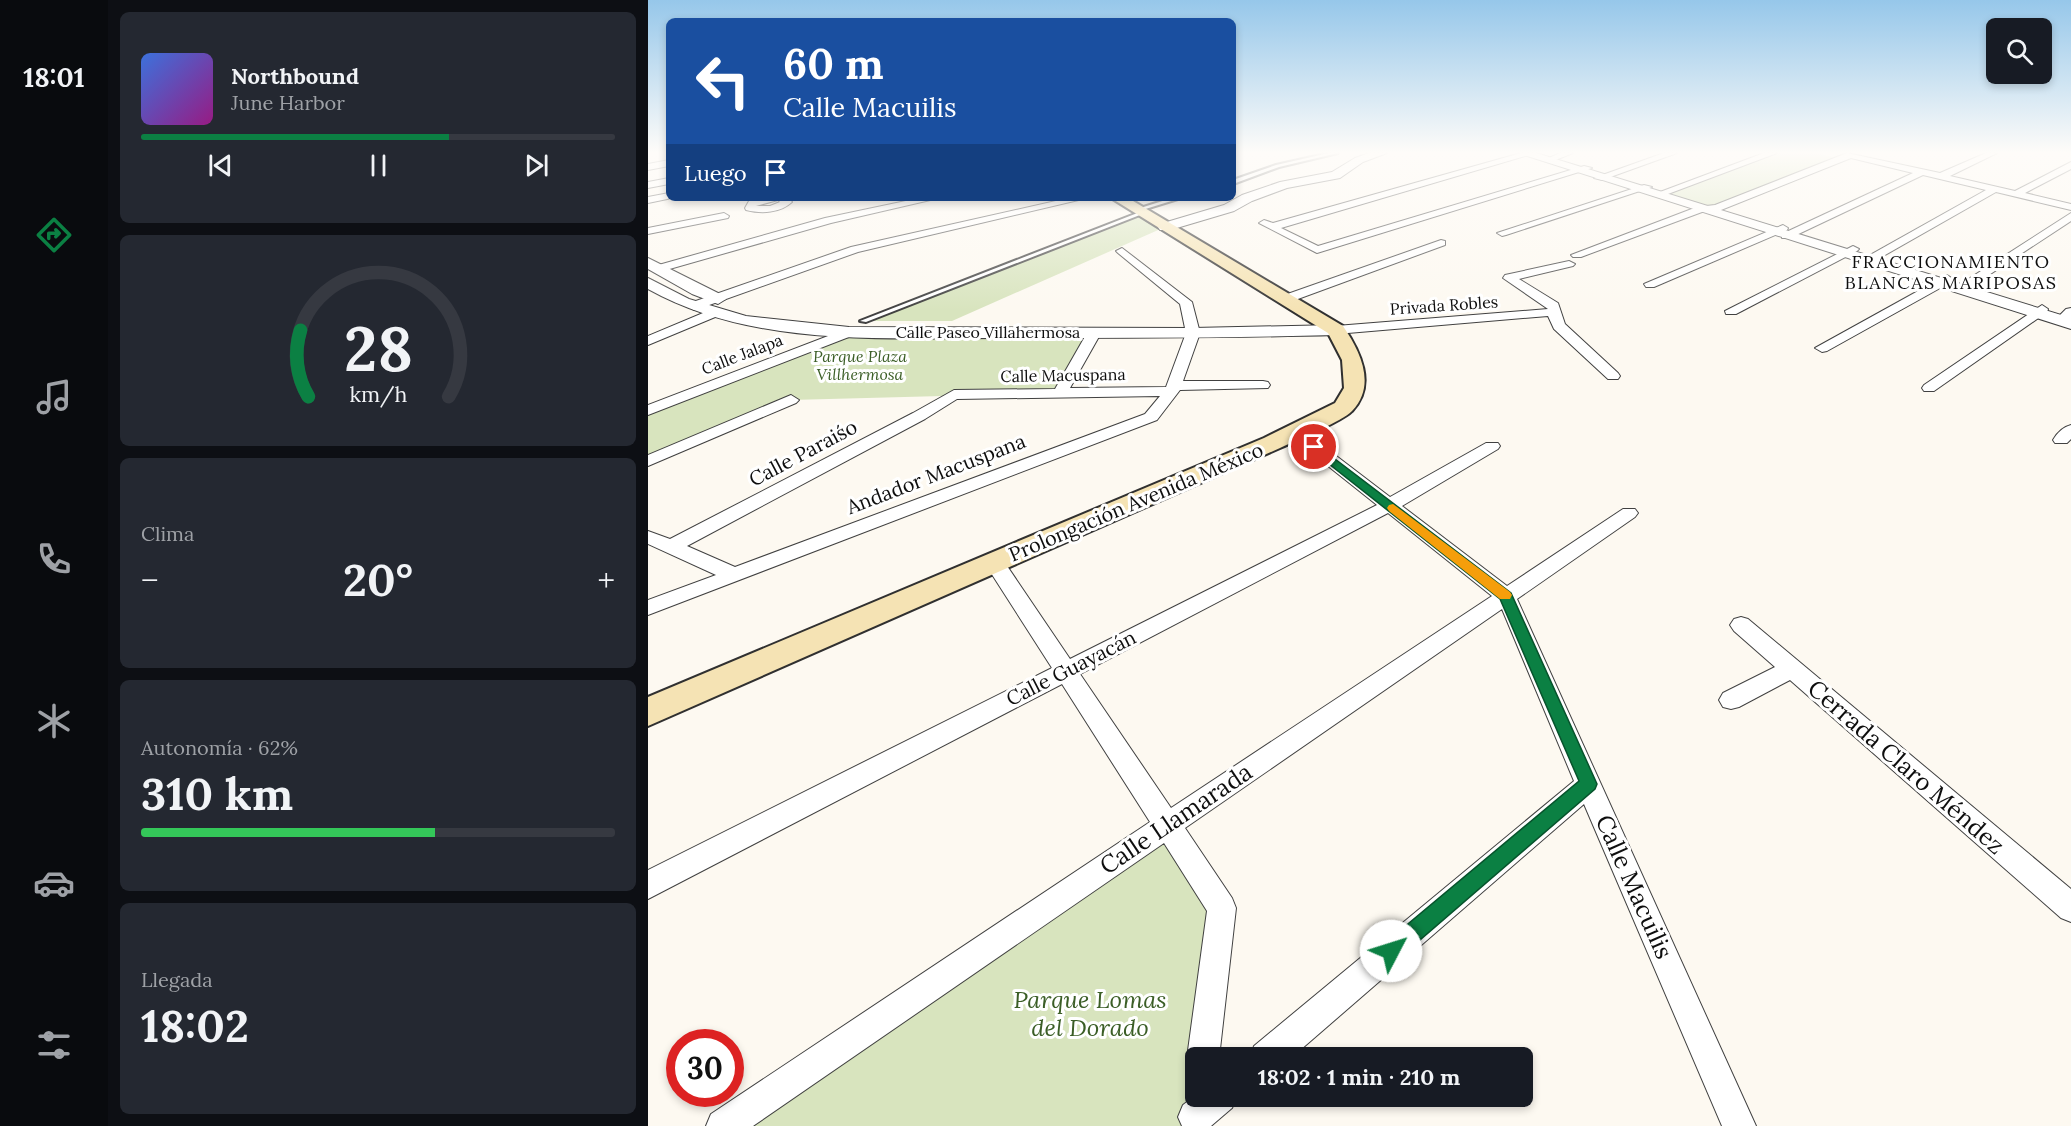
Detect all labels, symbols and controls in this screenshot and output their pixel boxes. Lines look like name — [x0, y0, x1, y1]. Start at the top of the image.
map controls — [1986, 18, 2052, 84]
button: search — [1986, 18, 2052, 84]
text: 60 m — [783, 37, 884, 91]
icon: left — [684, 42, 762, 120]
text: 18:01 — [23, 60, 85, 94]
text: Northbound — [231, 62, 359, 90]
text: June Harbor — [231, 90, 345, 115]
text: Calle Macuilis — [783, 90, 956, 124]
icon: previous — [204, 149, 237, 182]
icon: pause — [362, 149, 395, 182]
icon: next — [520, 149, 553, 182]
icon: arrive — [759, 156, 792, 189]
text: Luego — [684, 159, 747, 187]
icon: directions — [33, 214, 75, 256]
district label: FRACCIONAMIENTO BLANCAS MARIPOSAS — [1845, 250, 2057, 294]
street label: Privada Robles — [1389, 291, 1499, 319]
text: 28 — [344, 308, 412, 388]
street label: Calle Paseo Villahermosa — [896, 322, 1080, 342]
street label: Calle Jalapa — [699, 329, 785, 379]
park label: Parque Plaza Villhermosa — [813, 346, 907, 384]
street label: Calle Macuspana — [1000, 364, 1126, 386]
icon: music — [33, 376, 75, 418]
text: km/h — [349, 381, 407, 409]
street label: Calle Paraiśo — [744, 414, 861, 492]
pin — [1288, 421, 1339, 472]
street label: Andador Macuspana — [842, 428, 1029, 520]
icon: arrive — [1297, 430, 1330, 463]
street label: Prolongación Avenida México — [1005, 436, 1267, 567]
text: Clima — [141, 521, 194, 546]
icon: phone — [33, 538, 75, 580]
text: 20° — [343, 551, 413, 608]
text: − — [141, 559, 159, 601]
text: + — [597, 559, 615, 601]
street label: Calle Guayacán — [1002, 624, 1140, 711]
street label: Cerrada Claro Méndez — [1801, 673, 2011, 861]
icon: climate — [33, 700, 75, 742]
text: Autonomía · 62% — [141, 735, 298, 760]
street label: Calle Llamarada — [1093, 756, 1258, 881]
text: 310 km — [141, 765, 293, 822]
street label: Calle Macuilis — [1589, 810, 1680, 964]
icon: car — [33, 862, 75, 904]
position arrow — [1359, 919, 1423, 983]
text: Llegada — [141, 967, 213, 992]
park label: Parque Lomas del Dorado — [1013, 984, 1167, 1043]
text: 18:02 — [141, 997, 249, 1054]
icon: filters — [33, 1024, 75, 1066]
speed limit sign: 30 — [666, 1029, 744, 1107]
text: 18:02 · 1 min · 210 m — [1258, 1063, 1460, 1091]

